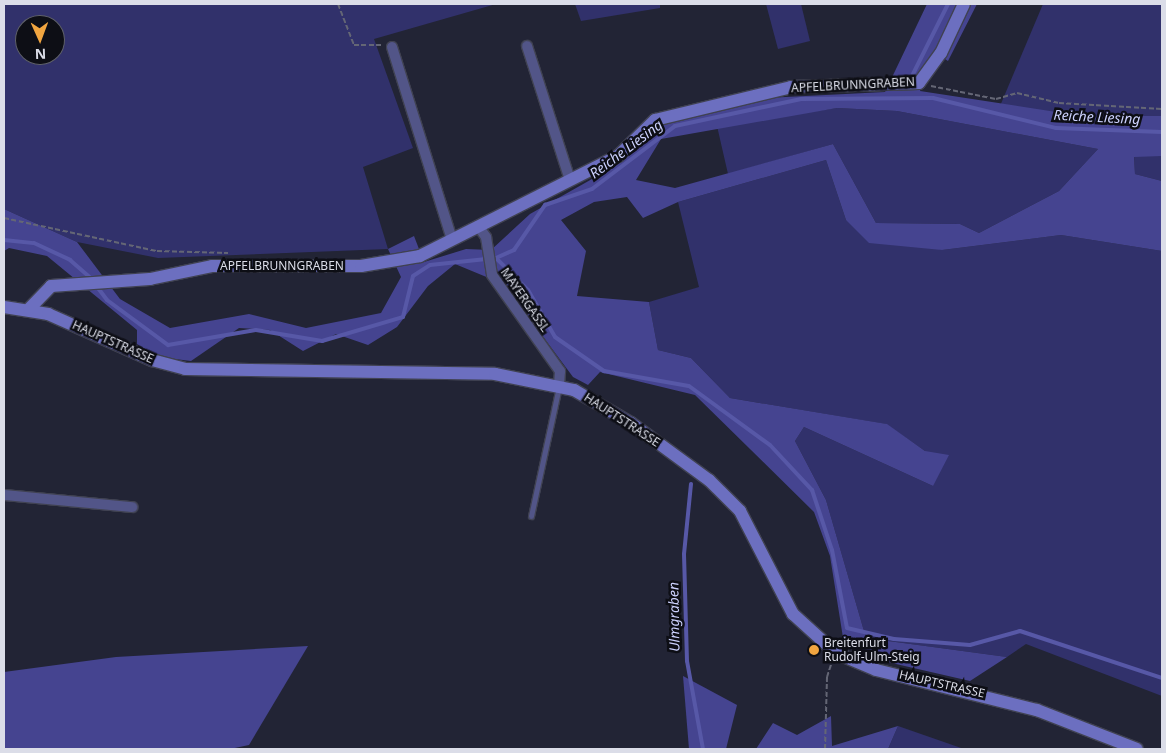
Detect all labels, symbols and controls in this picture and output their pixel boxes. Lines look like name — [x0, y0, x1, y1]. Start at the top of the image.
north arrow — [15, 15, 65, 65]
text: N — [34, 45, 47, 64]
street label: APFELBRUNNGRABEN — [791, 75, 915, 95]
water label: Reiche Liesing — [1053, 106, 1141, 128]
water label: Reiche Liesing — [586, 116, 666, 182]
street label: APFELBRUNNGRABEN — [220, 259, 344, 273]
street label: MAYERGASSL — [498, 265, 552, 335]
street label: HAUPTSTRASSE — [70, 318, 156, 366]
street label: HAUPTSTRASSE — [581, 390, 663, 450]
water label: Ulmgraben — [665, 582, 683, 652]
place label: Breitenfurt Rudolf-Ulm-Steig — [824, 636, 920, 664]
marker: Breitenfurt Rudolf-Ulm-Steig — [808, 644, 820, 656]
street label: HAUPTSTRASSE — [898, 667, 986, 701]

